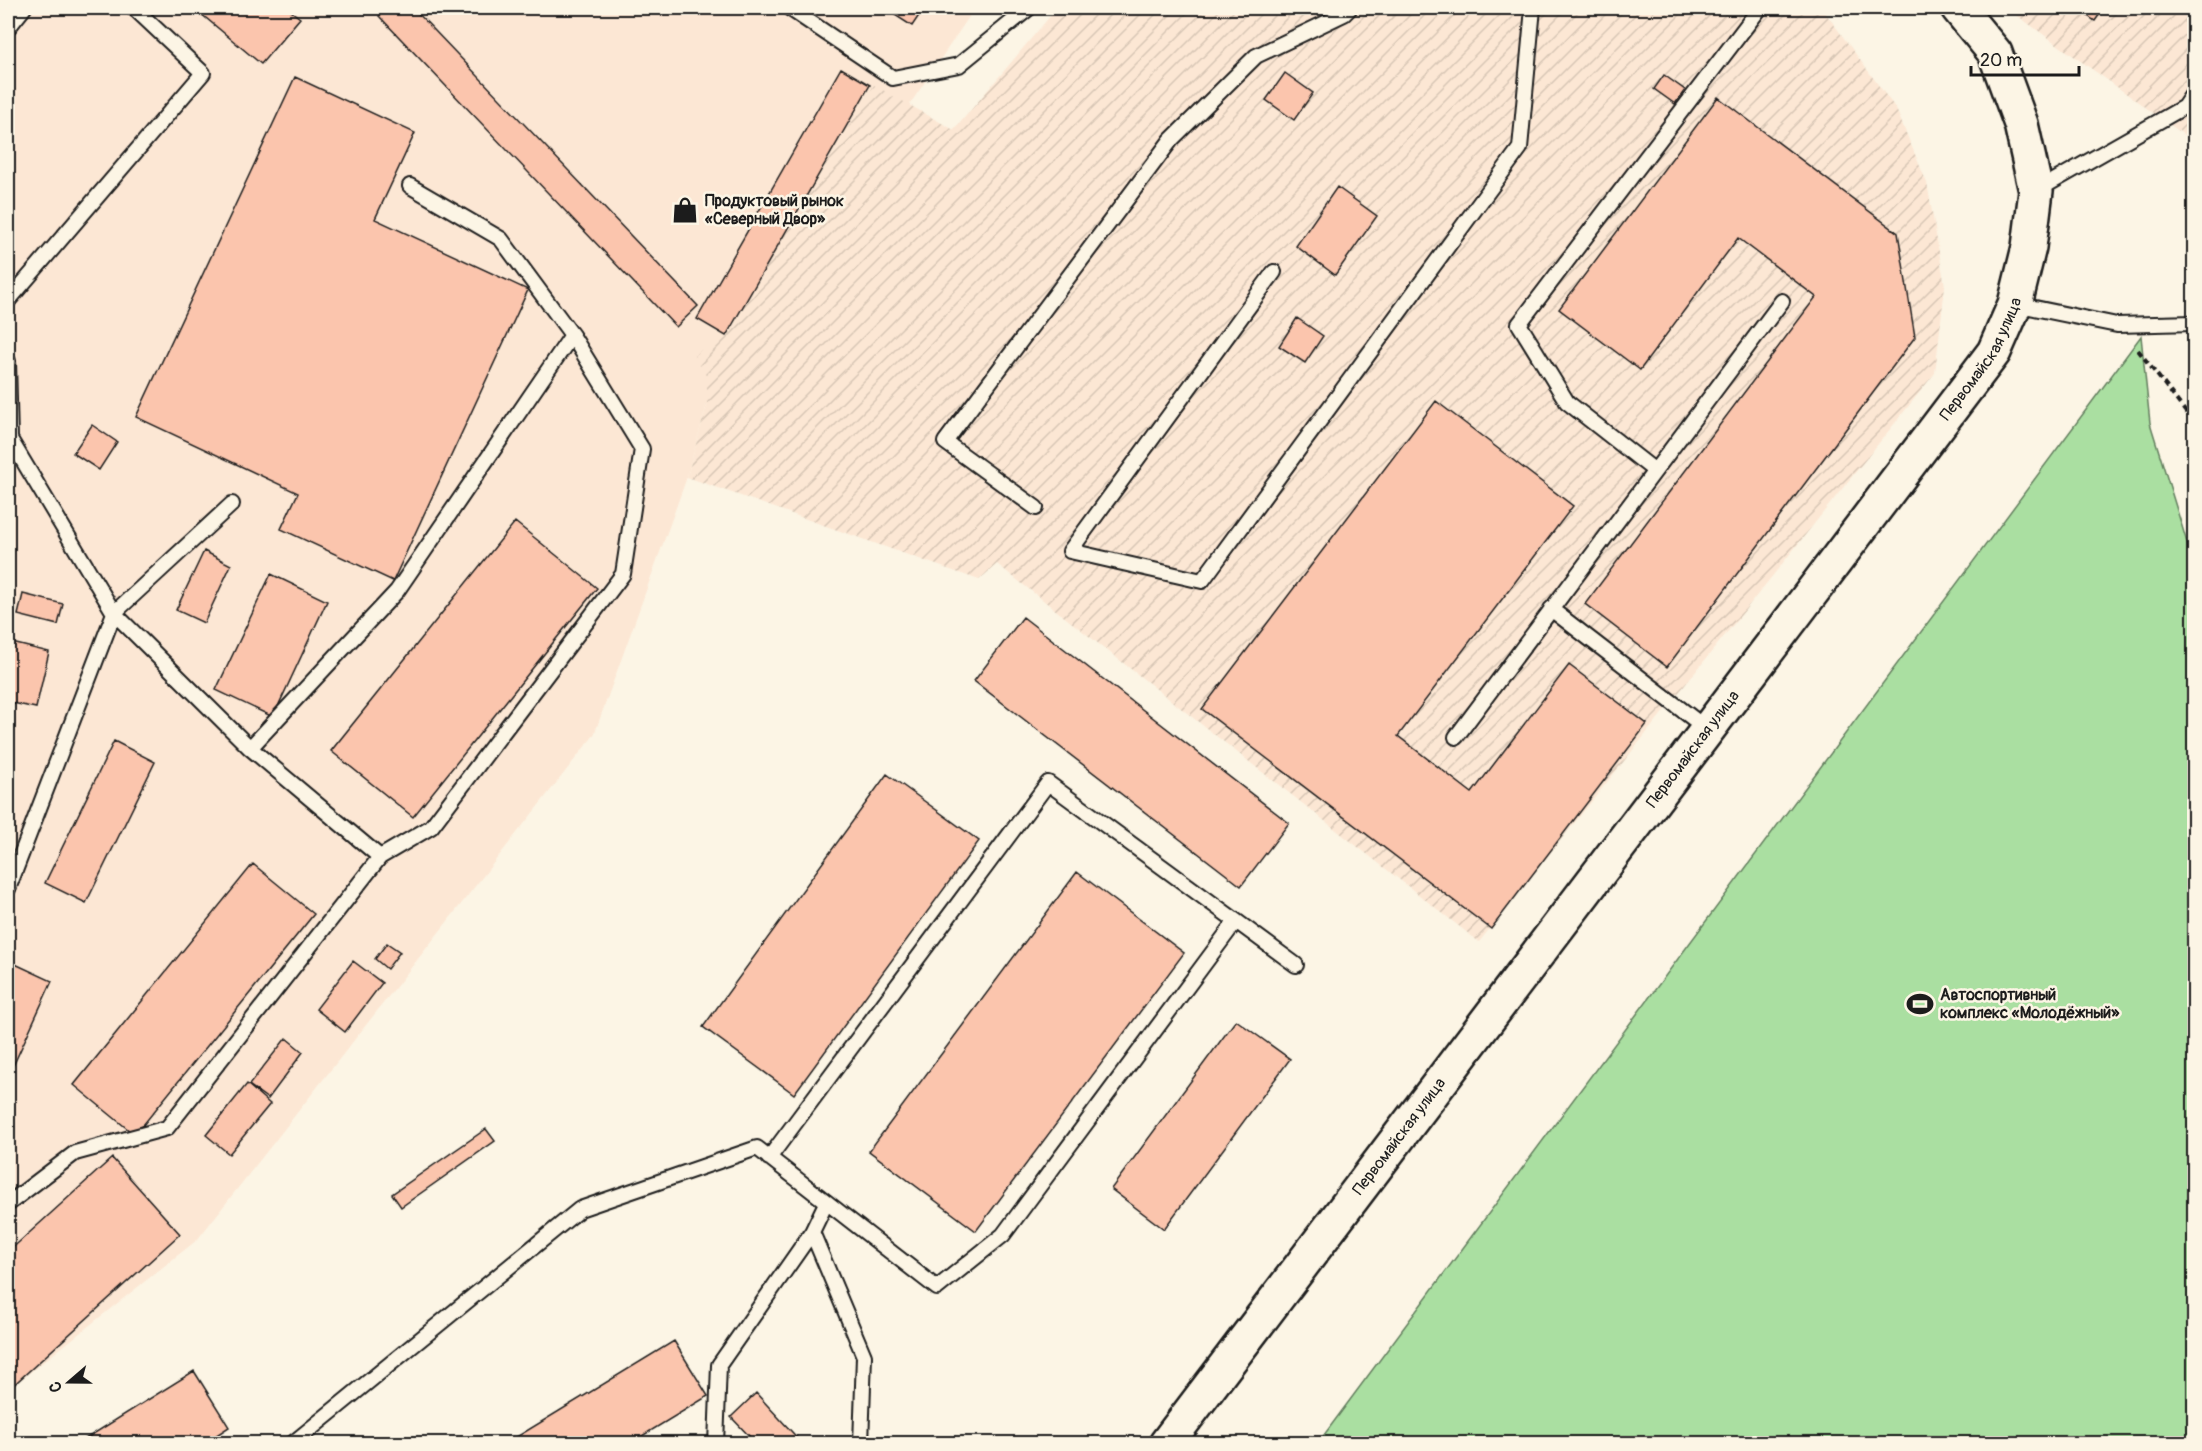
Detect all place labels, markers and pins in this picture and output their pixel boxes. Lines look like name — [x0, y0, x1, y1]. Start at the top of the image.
place label: Продуктовый рынок «Северный Двор» — [705, 191, 844, 229]
shop icon: Продуктовый рынок «Северный Двор» — [670, 195, 700, 225]
place label: Автоспортивный комплекс «Молодёжный» — [1940, 985, 2120, 1023]
sports icon: Автоспортивный комплекс «Молодёжный» — [1905, 989, 1935, 1019]

